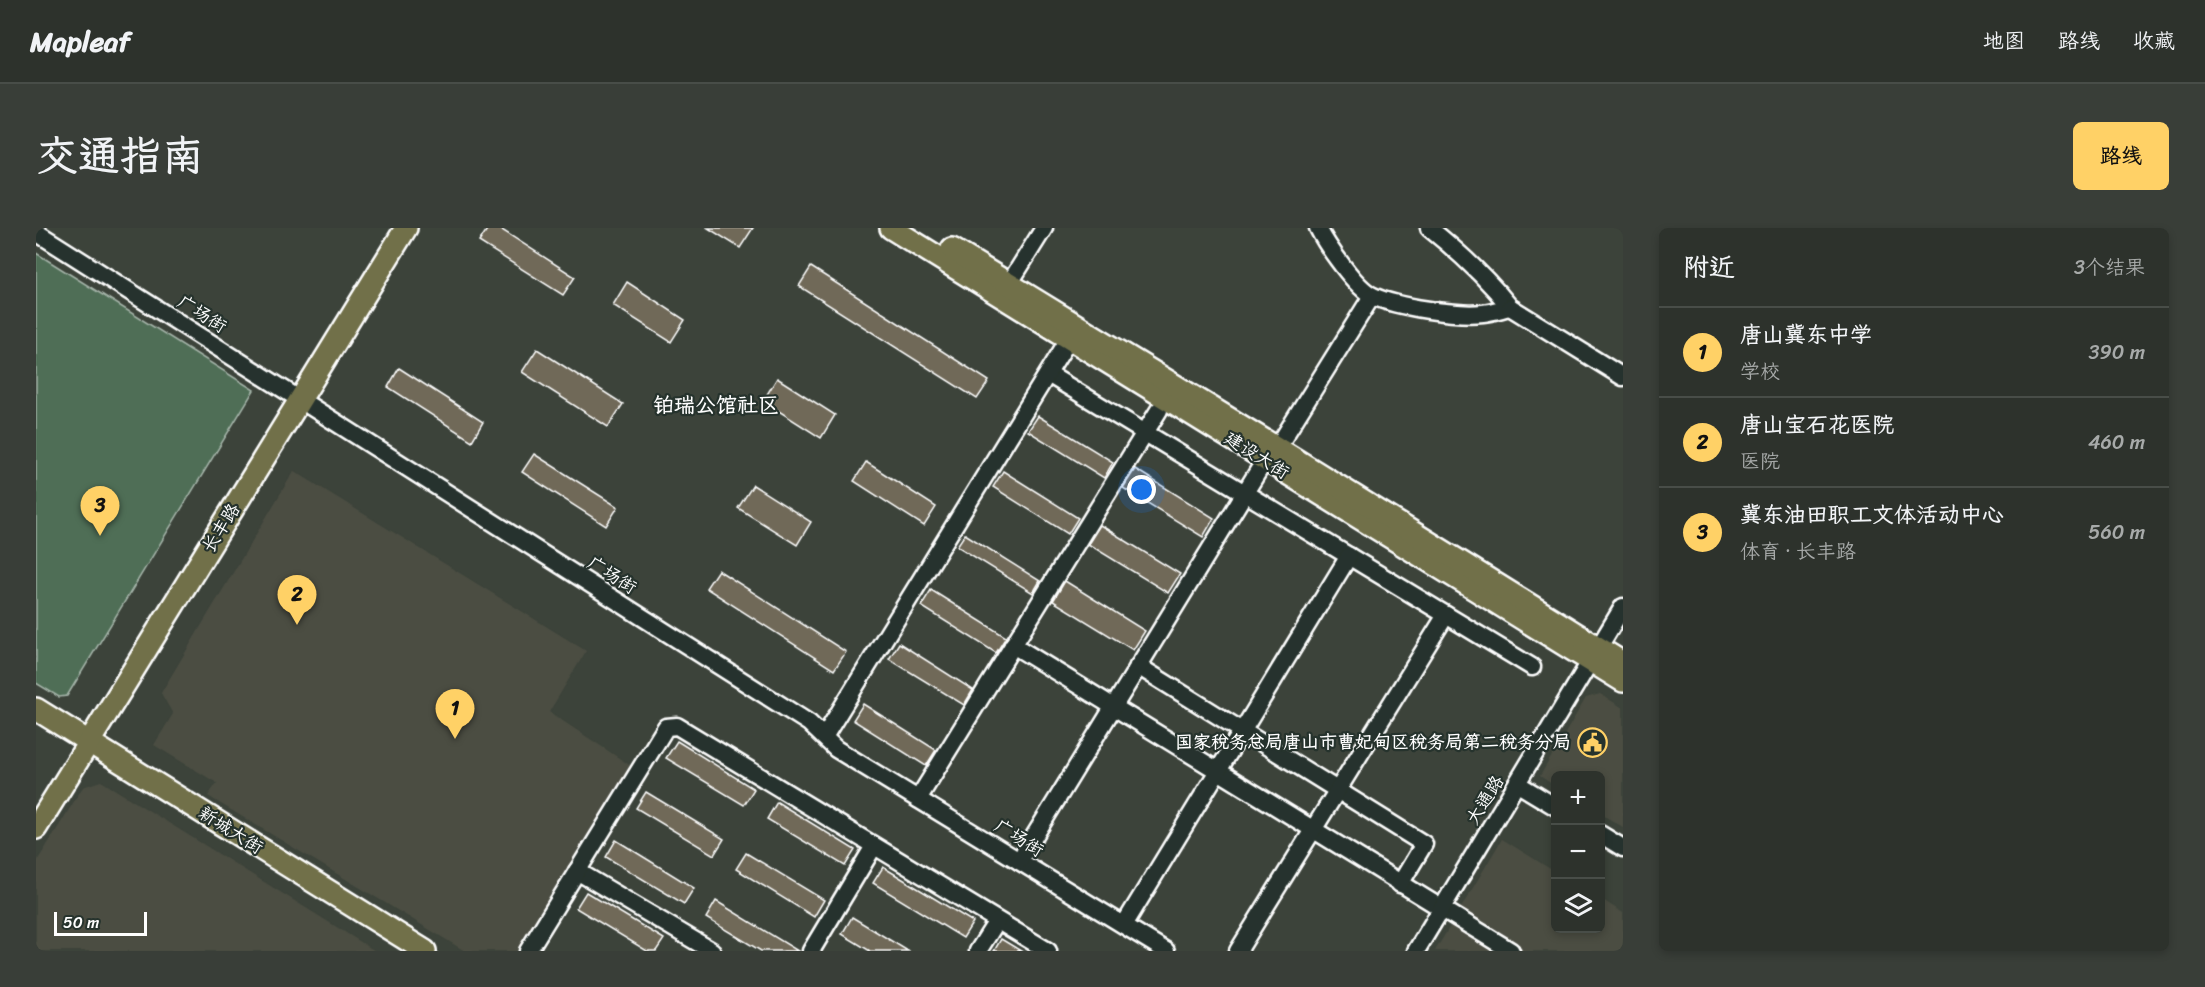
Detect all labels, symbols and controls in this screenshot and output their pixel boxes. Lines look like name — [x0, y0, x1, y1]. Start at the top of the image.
text: Mapleaf — [30, 17, 130, 66]
text: 地图 — [1983, 22, 2025, 60]
text: 路线 — [2058, 22, 2100, 60]
text: 收藏 — [2133, 22, 2175, 60]
text: 交通指南 — [36, 119, 204, 193]
button: 路线 — [2073, 122, 2169, 190]
text: 附近 — [1683, 244, 1735, 290]
text: 3个结果 — [2074, 250, 2145, 285]
street label: 广场街 — [171, 286, 233, 342]
text: 唐山冀东中学 — [1740, 315, 1872, 354]
text: 1 — [1698, 335, 1707, 370]
text: 390 m — [2089, 335, 2145, 370]
text: 学校 — [1740, 354, 1780, 389]
district label: 铂瑞公馆社区 — [653, 386, 779, 424]
text: 唐山宝石花医院 — [1740, 405, 1894, 444]
street label: 建设大街 — [1218, 422, 1296, 488]
text: 2 — [1697, 425, 1708, 460]
text: 460 m — [2088, 425, 2145, 460]
text: 医院 — [1740, 444, 1780, 479]
your location — [1127, 475, 1156, 504]
pin: 3 — [80, 486, 120, 536]
text: 冀东油田职工文体活动中心 — [1740, 495, 2004, 534]
street label: 长丰路 — [193, 497, 249, 559]
text: 3 — [1697, 515, 1708, 550]
text: 560 m — [2088, 515, 2145, 550]
text: 体育 · 长丰路 — [1740, 534, 1856, 569]
street label: 广场街 — [581, 547, 643, 603]
pin: 2 — [278, 576, 316, 625]
pin: 1 — [436, 690, 474, 739]
place label: 国家税务总局唐山市曹妃甸区税务局第二税务分局 — [1175, 726, 1571, 758]
public building icon: 国家税务总局唐山市曹妃甸区税务局第二税务分局 — [1576, 726, 1608, 758]
street label: 大通路 — [1457, 769, 1513, 831]
map controls — [1551, 771, 1605, 933]
button: + — [1551, 771, 1605, 825]
street label: 新城大街 — [192, 797, 270, 863]
street label: 广场街 — [988, 810, 1050, 866]
button: − — [1551, 825, 1605, 879]
button: layers — [1551, 879, 1605, 933]
text: 50 m — [63, 908, 99, 937]
scale bar — [54, 909, 147, 936]

